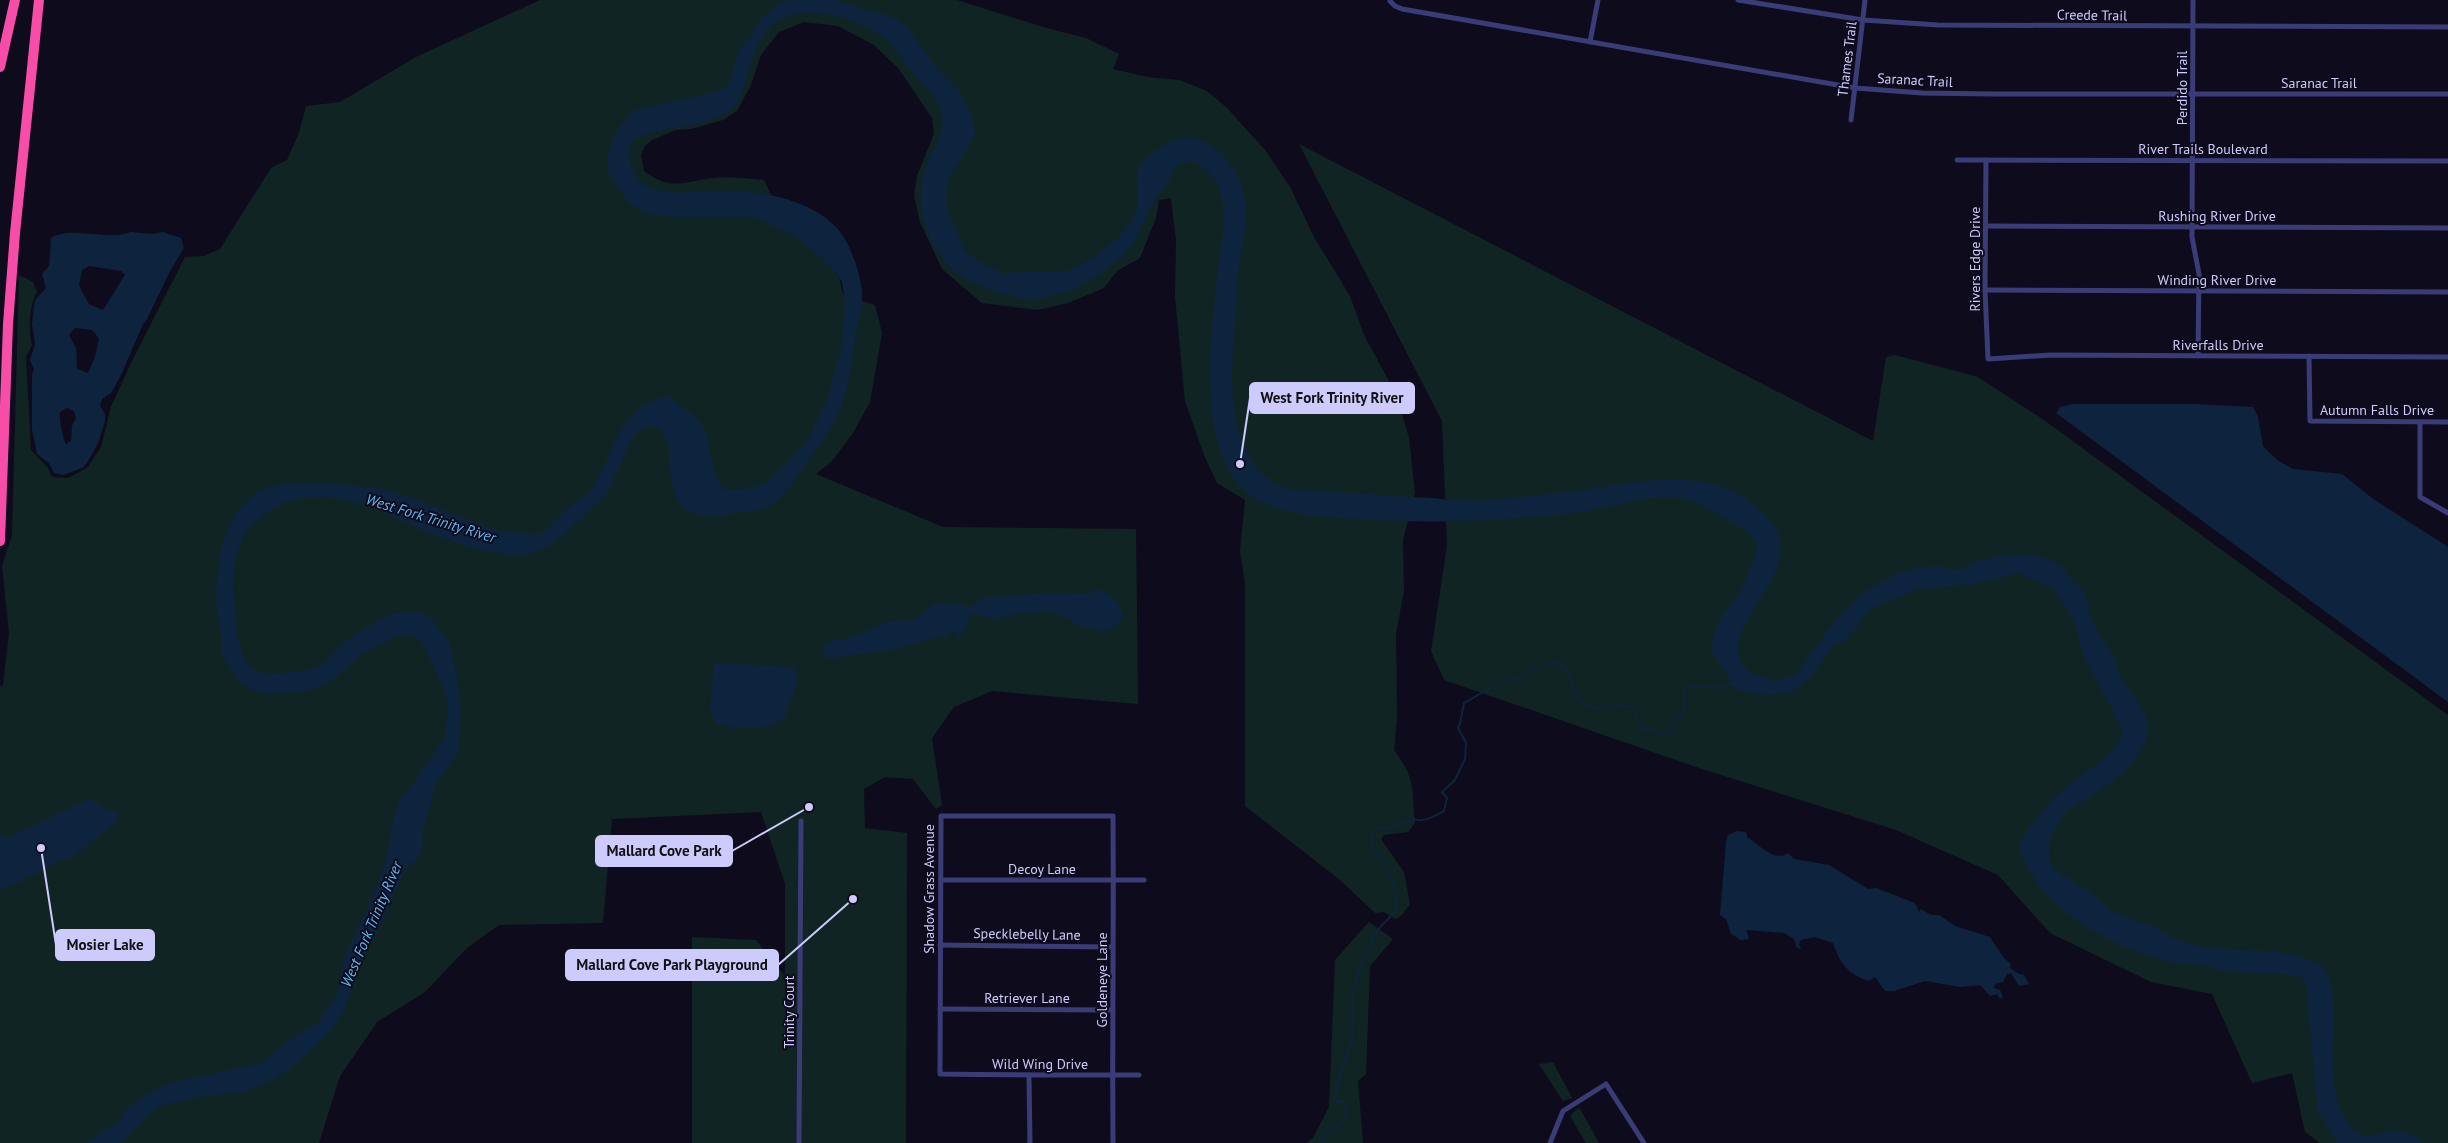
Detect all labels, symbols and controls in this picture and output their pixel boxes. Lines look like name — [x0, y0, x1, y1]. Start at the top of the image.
street label: Creede Trail — [2057, 5, 2127, 25]
street label: Thames Trail — [1833, 20, 1861, 98]
street label: Perdido Trail — [2173, 51, 2191, 125]
street label: Saranac Trail — [1877, 69, 1953, 91]
street label: Saranac Trail — [2281, 74, 2357, 92]
street label: River Trails Boulevard — [2138, 140, 2268, 158]
street label: Rivers Edge Drive — [1966, 207, 1984, 311]
street label: Rushing River Drive — [2158, 207, 2276, 225]
street label: Winding River Drive — [2158, 271, 2276, 289]
street label: Riverfalls Drive — [2172, 336, 2264, 354]
callout: West Fork Trinity River — [1250, 383, 1414, 413]
text: West Fork Trinity River — [1261, 388, 1404, 407]
street label: Autumn Falls Drive — [2320, 401, 2434, 419]
water label: West Fork Trinity River — [364, 489, 499, 547]
street label: Shadow Grass Avenue — [920, 824, 938, 954]
callout: Mallard Cove Park — [596, 836, 732, 866]
text: Mallard Cove Park — [606, 841, 722, 860]
water label: West Fork Trinity River — [336, 857, 407, 990]
street label: Decoy Lane — [1008, 860, 1076, 878]
street label: Specklebelly Lane — [973, 924, 1081, 944]
callout: Mosier Lake — [56, 930, 154, 960]
street label: Goldeneye Lane — [1093, 932, 1111, 1028]
text: Mosier Lake — [66, 935, 144, 954]
callout: Mallard Cove Park Playground — [566, 950, 778, 980]
text: Mallard Cove Park Playground — [576, 955, 768, 974]
street label: Trinity Court — [780, 975, 798, 1049]
street label: Retriever Lane — [984, 989, 1070, 1007]
street label: Wild Wing Drive — [992, 1055, 1088, 1073]

